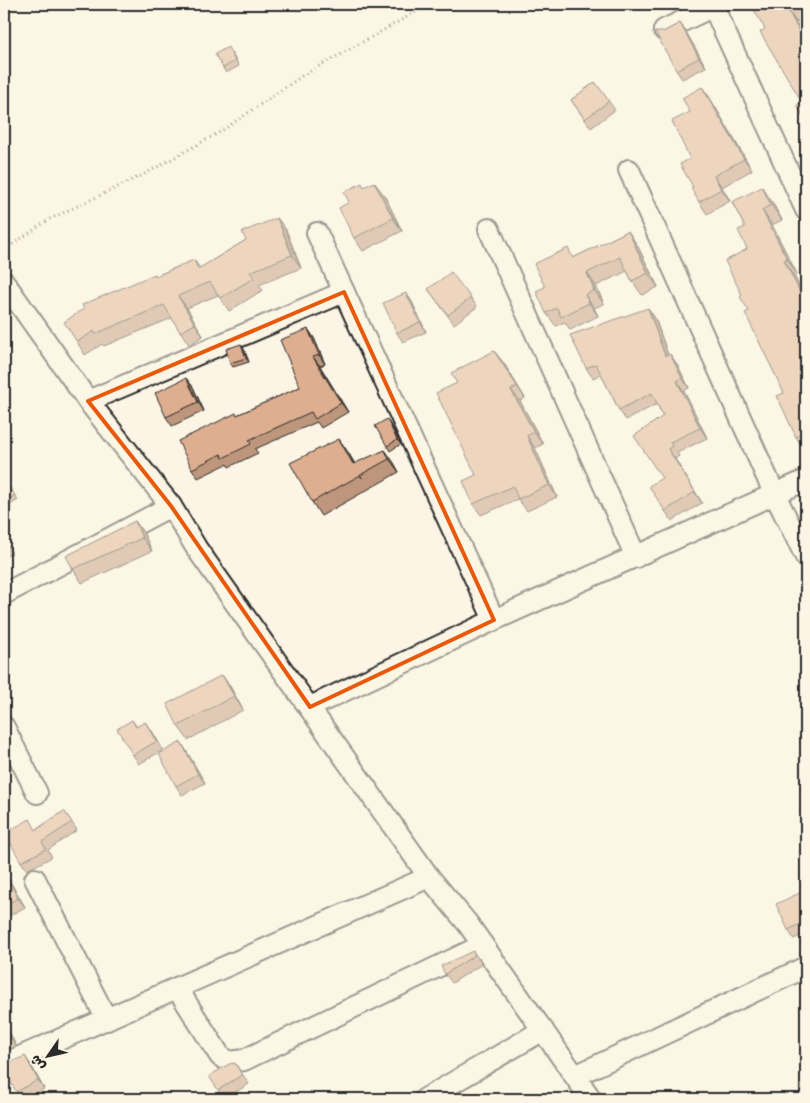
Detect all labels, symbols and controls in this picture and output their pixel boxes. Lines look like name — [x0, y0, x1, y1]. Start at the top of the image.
north arrow — [22, 1030, 72, 1080]
text: ش — [26, 1052, 49, 1074]

